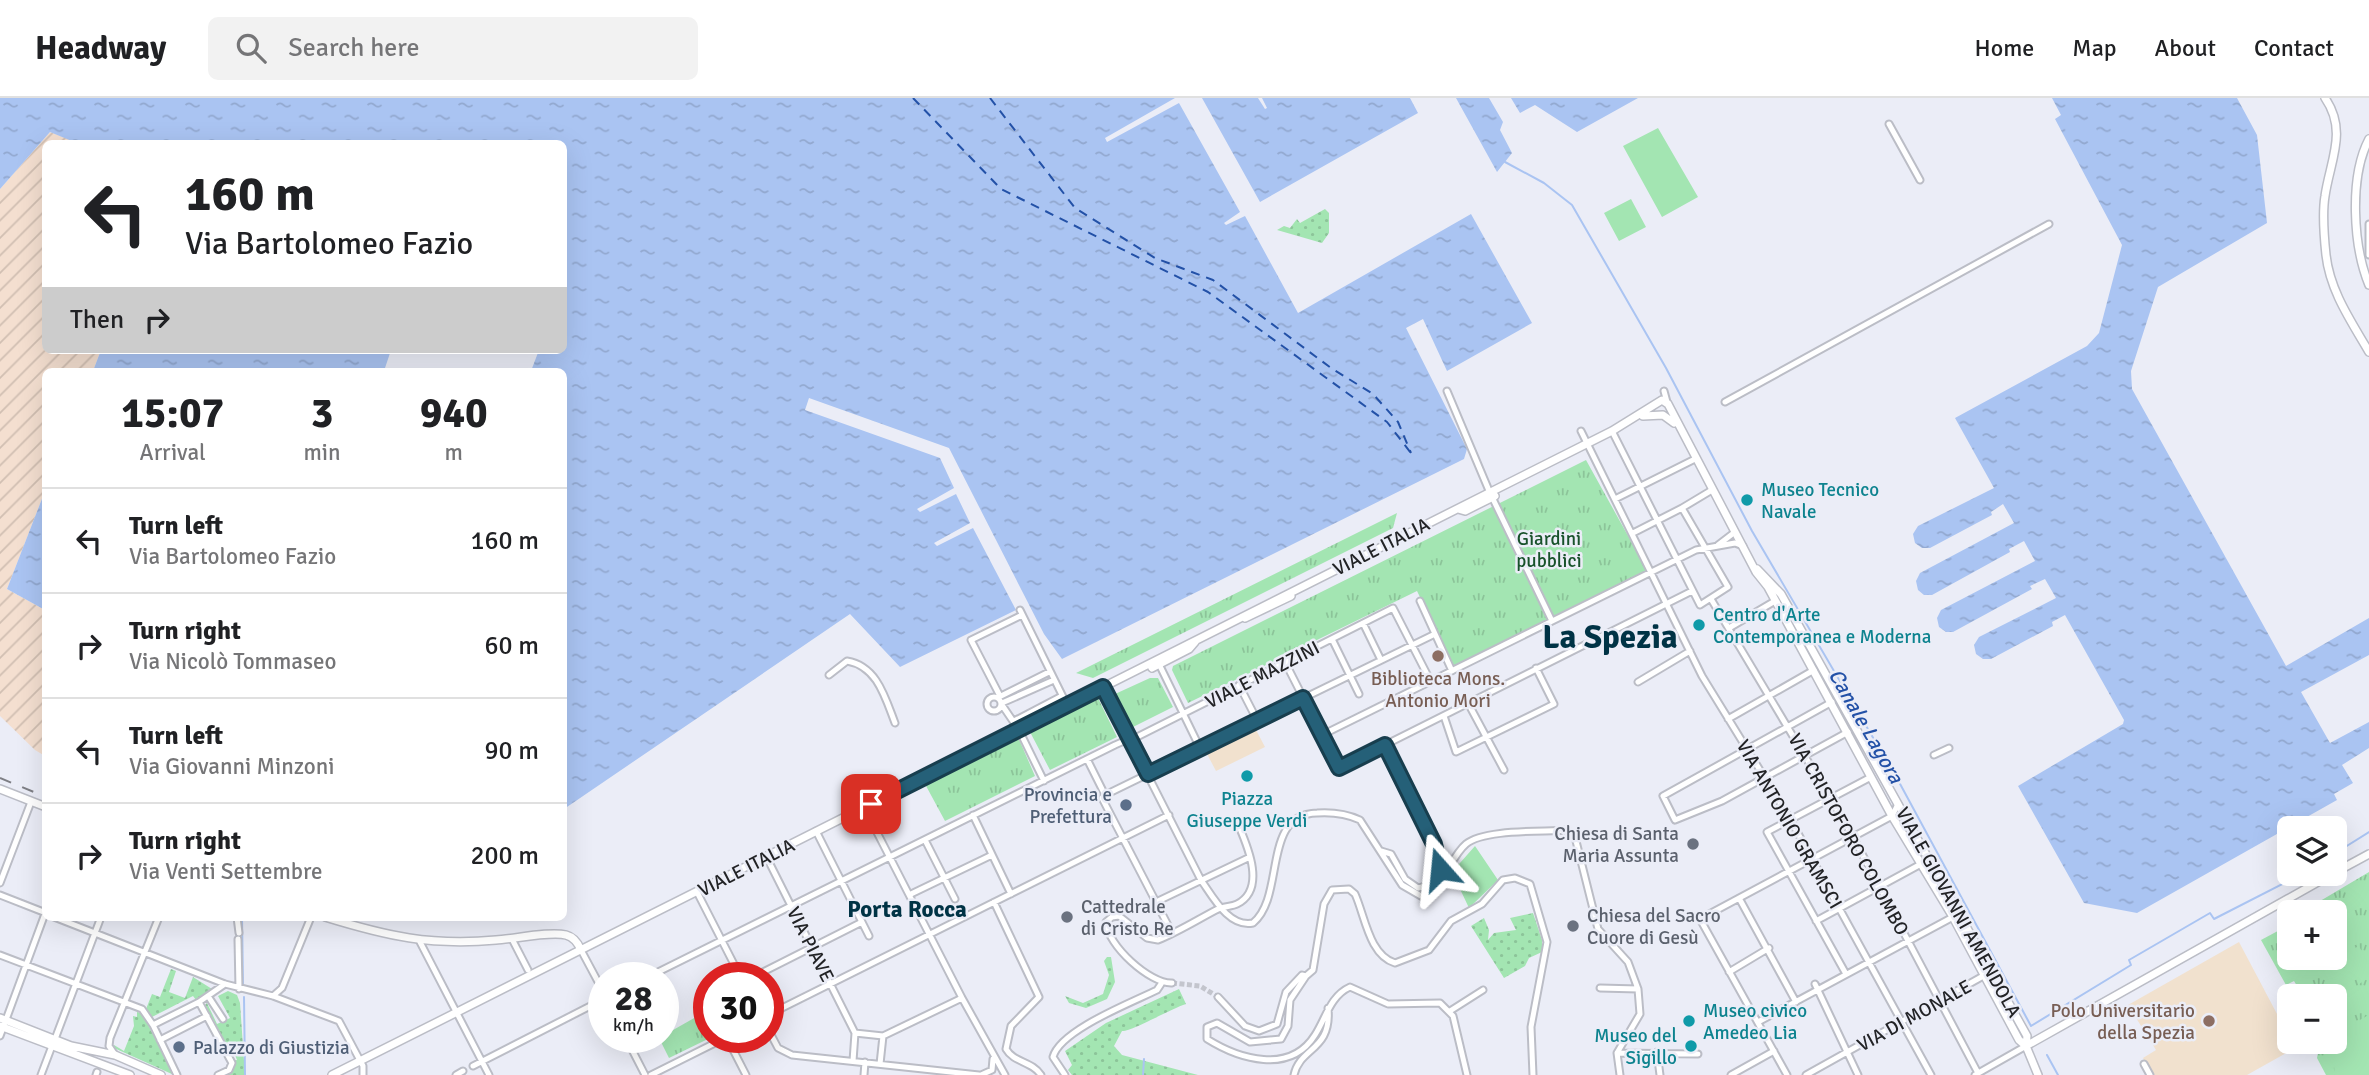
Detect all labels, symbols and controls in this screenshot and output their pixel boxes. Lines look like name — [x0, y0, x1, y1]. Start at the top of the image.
search box — [208, 17, 698, 80]
text: Headway — [35, 28, 166, 69]
icon: search — [232, 29, 270, 67]
text: Search here — [288, 32, 419, 64]
text: Home — [1974, 33, 2034, 63]
text: Map — [2072, 33, 2117, 63]
text: About — [2155, 33, 2216, 63]
text: Contact — [2254, 33, 2334, 63]
text: 160 m — [185, 164, 315, 224]
icon: left — [70, 168, 161, 259]
text: Via Bartolomeo Fazio — [185, 224, 473, 263]
icon: right — [138, 301, 176, 339]
text: Then — [70, 304, 124, 336]
text: 15:07 — [121, 388, 224, 439]
text: 3 — [311, 388, 333, 439]
text: 940 — [420, 388, 488, 439]
text: Arrival — [140, 438, 206, 467]
text: min — [303, 438, 341, 467]
text: m — [445, 438, 463, 467]
place label: Museo Tecnico Navale — [1761, 478, 1879, 524]
marker: Museo Tecnico Navale — [1739, 492, 1755, 508]
text: Turn left — [129, 510, 223, 542]
street label: VIALE ITALIA — [1329, 512, 1434, 581]
icon: left — [70, 522, 108, 560]
text: 160 m — [470, 525, 539, 557]
park label: Giardini pubblici — [1516, 527, 1582, 573]
text: Via Bartolomeo Fazio — [129, 542, 336, 571]
place label: Centro d'Arte Contemporanea e Moderna — [1713, 603, 1931, 649]
text: Turn right — [129, 615, 241, 647]
district label: La Spezia — [1542, 617, 1678, 658]
marker: Centro d'Arte Contemporanea e Moderna — [1691, 617, 1707, 633]
icon: right — [70, 627, 108, 665]
text: 60 m — [484, 630, 539, 662]
street label: VIALE MAZZINI — [1201, 636, 1324, 714]
text: Via Nicolò Tommaseo — [129, 647, 336, 676]
marker: Biblioteca Mons. Antonio Mori — [1430, 648, 1446, 664]
water label: Canale Lagora — [1823, 664, 1910, 789]
place label: Biblioteca Mons. Antonio Mori — [1371, 667, 1505, 713]
text: Turn left — [129, 720, 223, 752]
street label: VIA CRISTOFORO COLOMBO — [1783, 729, 1914, 940]
icon: left — [70, 732, 108, 770]
text: 90 m — [484, 735, 539, 767]
street label: VIA ANTONIO GRAMSCI — [1731, 736, 1847, 913]
text: Via Giovanni Minzoni — [129, 752, 334, 781]
marker: Piazza Giuseppe Verdi — [1239, 768, 1255, 784]
pin — [841, 774, 901, 834]
place label: Provincia e Prefettura — [1024, 783, 1112, 829]
icon: arrive — [852, 785, 890, 823]
place label: Piazza Giuseppe Verdi — [1187, 787, 1307, 833]
marker: Provincia e Prefettura — [1118, 797, 1134, 813]
street label: VIALE GIOVANNI AMENDOLA — [1890, 803, 2026, 1022]
map controls — [2277, 816, 2347, 1054]
button: layers — [2277, 816, 2347, 886]
place label: Chiesa di Santa Maria Assunta — [1554, 822, 1679, 868]
text: Turn right — [129, 825, 241, 857]
position arrow — [1403, 832, 1477, 906]
street label: VIALE ITALIA — [694, 833, 799, 902]
marker: Chiesa di Santa Maria Assunta — [1685, 836, 1701, 852]
icon: right — [70, 837, 108, 875]
text: 200 m — [470, 840, 539, 872]
text: Via Venti Settembre — [129, 857, 322, 886]
district label: Porta Rocca — [847, 895, 967, 924]
place label: Cattedrale di Cristo Re — [1081, 895, 1174, 941]
button: + — [2277, 900, 2347, 970]
street label: VIA PIAVE — [781, 903, 839, 986]
place label: Chiesa del Sacro Cuore di Gesù — [1587, 904, 1721, 950]
marker: Cattedrale di Cristo Re — [1059, 909, 1075, 925]
marker: Chiesa del Sacro Cuore di Gesù — [1565, 918, 1581, 934]
speed limit sign: 30 — [693, 962, 784, 1053]
street label: VIA DI MONALE — [1853, 975, 1976, 1057]
text: 28 — [615, 977, 652, 1020]
button: − — [2277, 984, 2347, 1054]
place label: Museo civico Amedeo Lia — [1703, 999, 1807, 1045]
place label: Polo Universitario della Spezia — [2050, 999, 2195, 1045]
marker: Museo civico Amedeo Lia — [1681, 1013, 1697, 1029]
marker: Polo Universitario della Spezia — [2201, 1013, 2217, 1029]
text: km/h — [613, 1014, 654, 1036]
place label: Museo del Sigillo — [1594, 1024, 1677, 1070]
place label: Palazzo di Giustizia — [193, 1036, 350, 1060]
marker: Museo del Sigillo — [1683, 1038, 1699, 1054]
marker: Palazzo di Giustizia — [171, 1039, 187, 1055]

